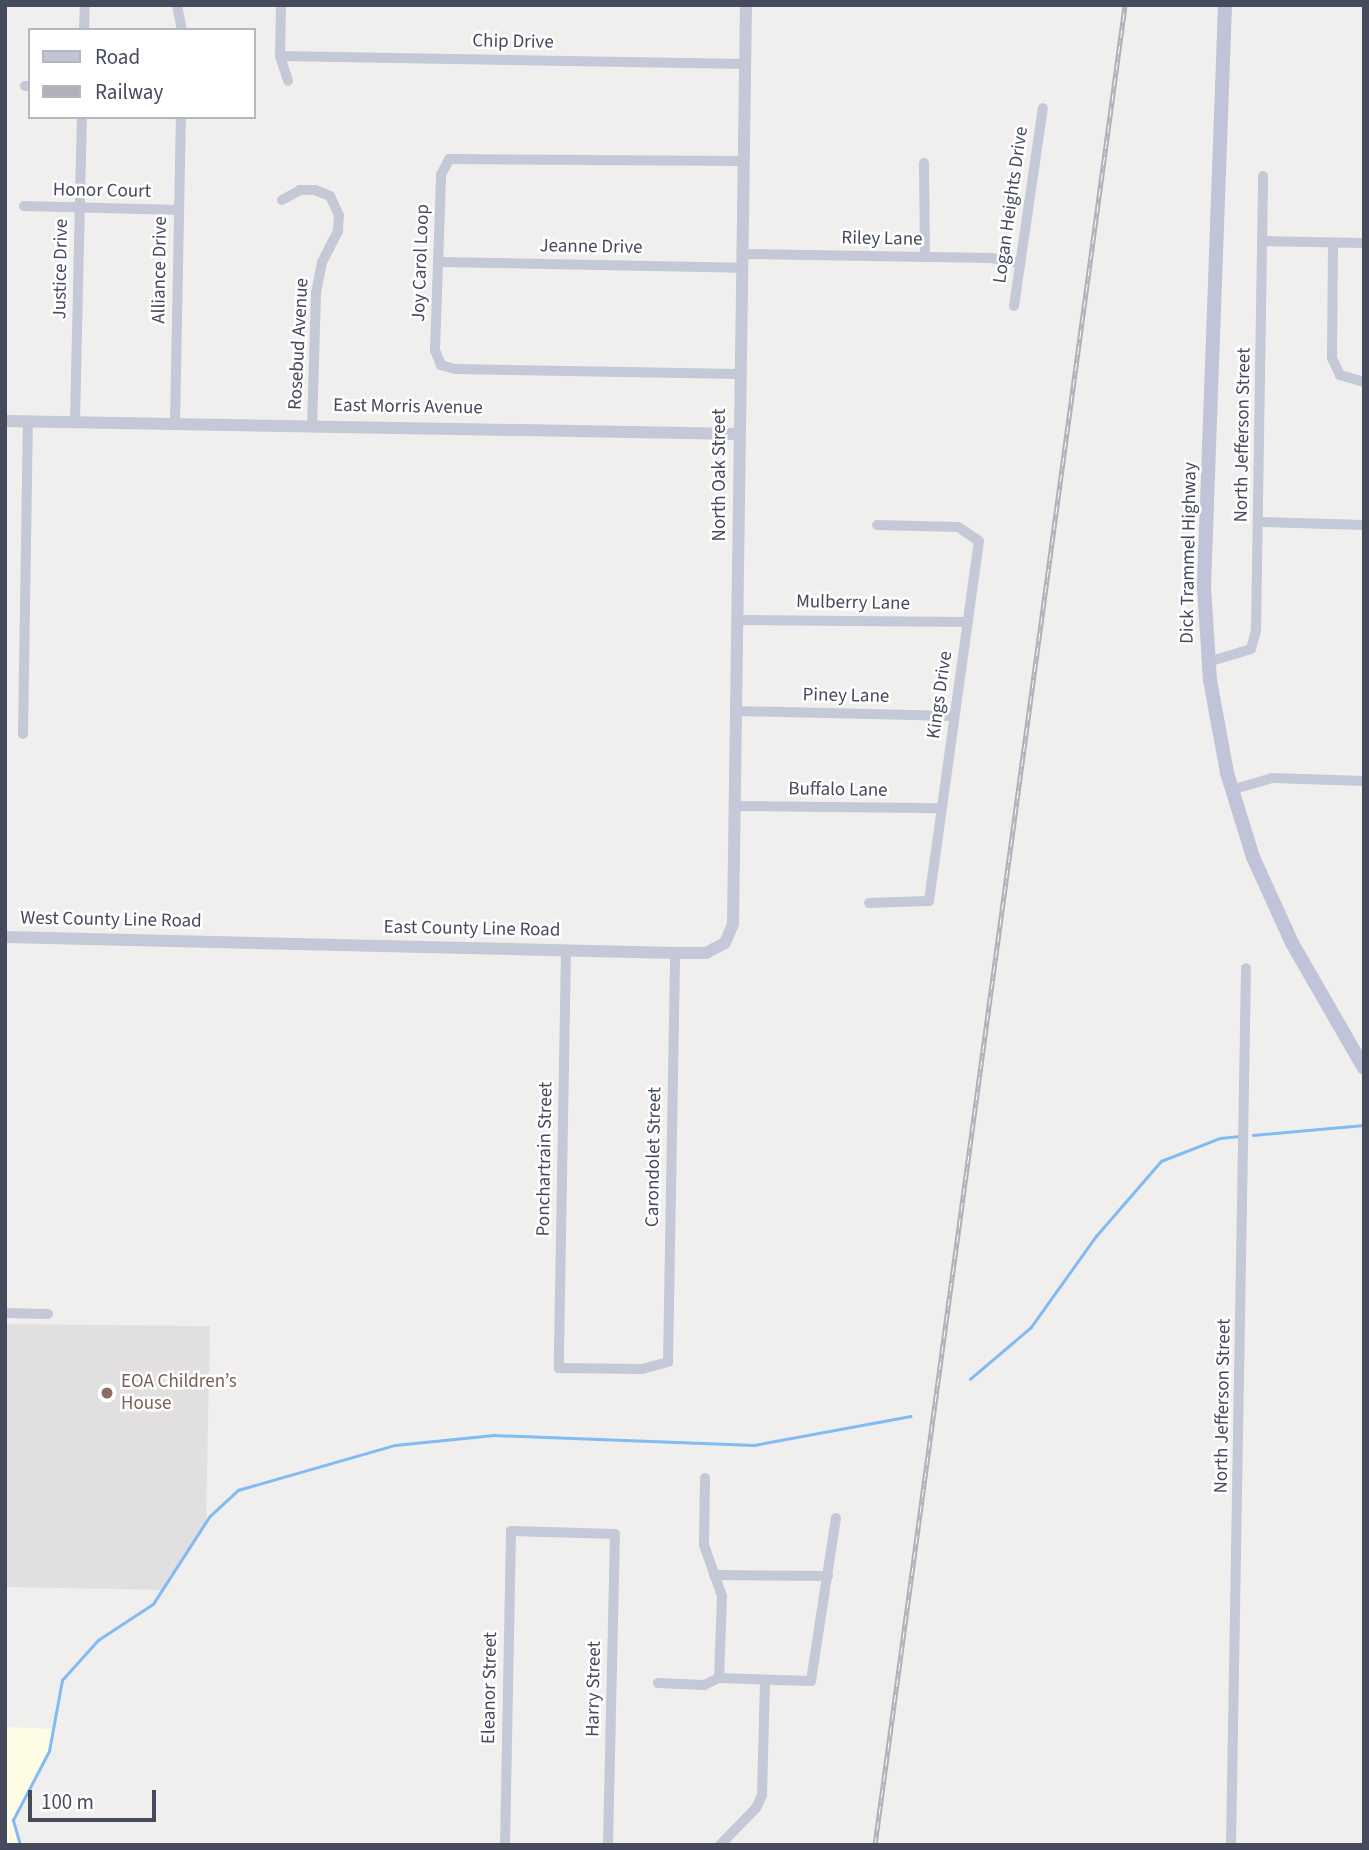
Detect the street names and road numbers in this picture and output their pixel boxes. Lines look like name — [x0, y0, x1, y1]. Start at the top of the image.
street label: Chip Drive — [472, 30, 554, 54]
street label: Logan Heights Drive — [989, 125, 1033, 285]
street label: Honor Court — [53, 179, 151, 203]
street label: Joy Carol Loop — [408, 204, 434, 322]
street label: Alliance Drive — [148, 216, 172, 324]
street label: Justice Drive — [49, 218, 73, 320]
street label: Riley Lane — [841, 227, 923, 251]
street label: Jeanne Drive — [539, 235, 643, 259]
street label: Rosebud Avenue — [284, 277, 314, 411]
street label: North Jefferson Street — [1230, 347, 1256, 523]
street label: East Morris Avenue — [333, 394, 483, 420]
street label: North Oak Street — [709, 409, 731, 541]
street label: Dick Trammel Highway — [1176, 462, 1202, 644]
street label: Mulberry Lane — [796, 591, 910, 615]
street label: Kings Drive — [923, 650, 957, 740]
street label: Piney Lane — [802, 684, 890, 708]
street label: Buffalo Lane — [788, 778, 888, 802]
street label: West County Line Road — [20, 907, 202, 933]
street label: East County Line Road — [383, 916, 561, 942]
street label: Ponchartrain Street — [532, 1081, 558, 1237]
street label: Carondolet Street — [641, 1087, 667, 1227]
street label: North Jefferson Street — [1210, 1318, 1236, 1494]
street label: Eleanor Street — [478, 1632, 502, 1744]
street label: Harry Street — [582, 1641, 606, 1737]

